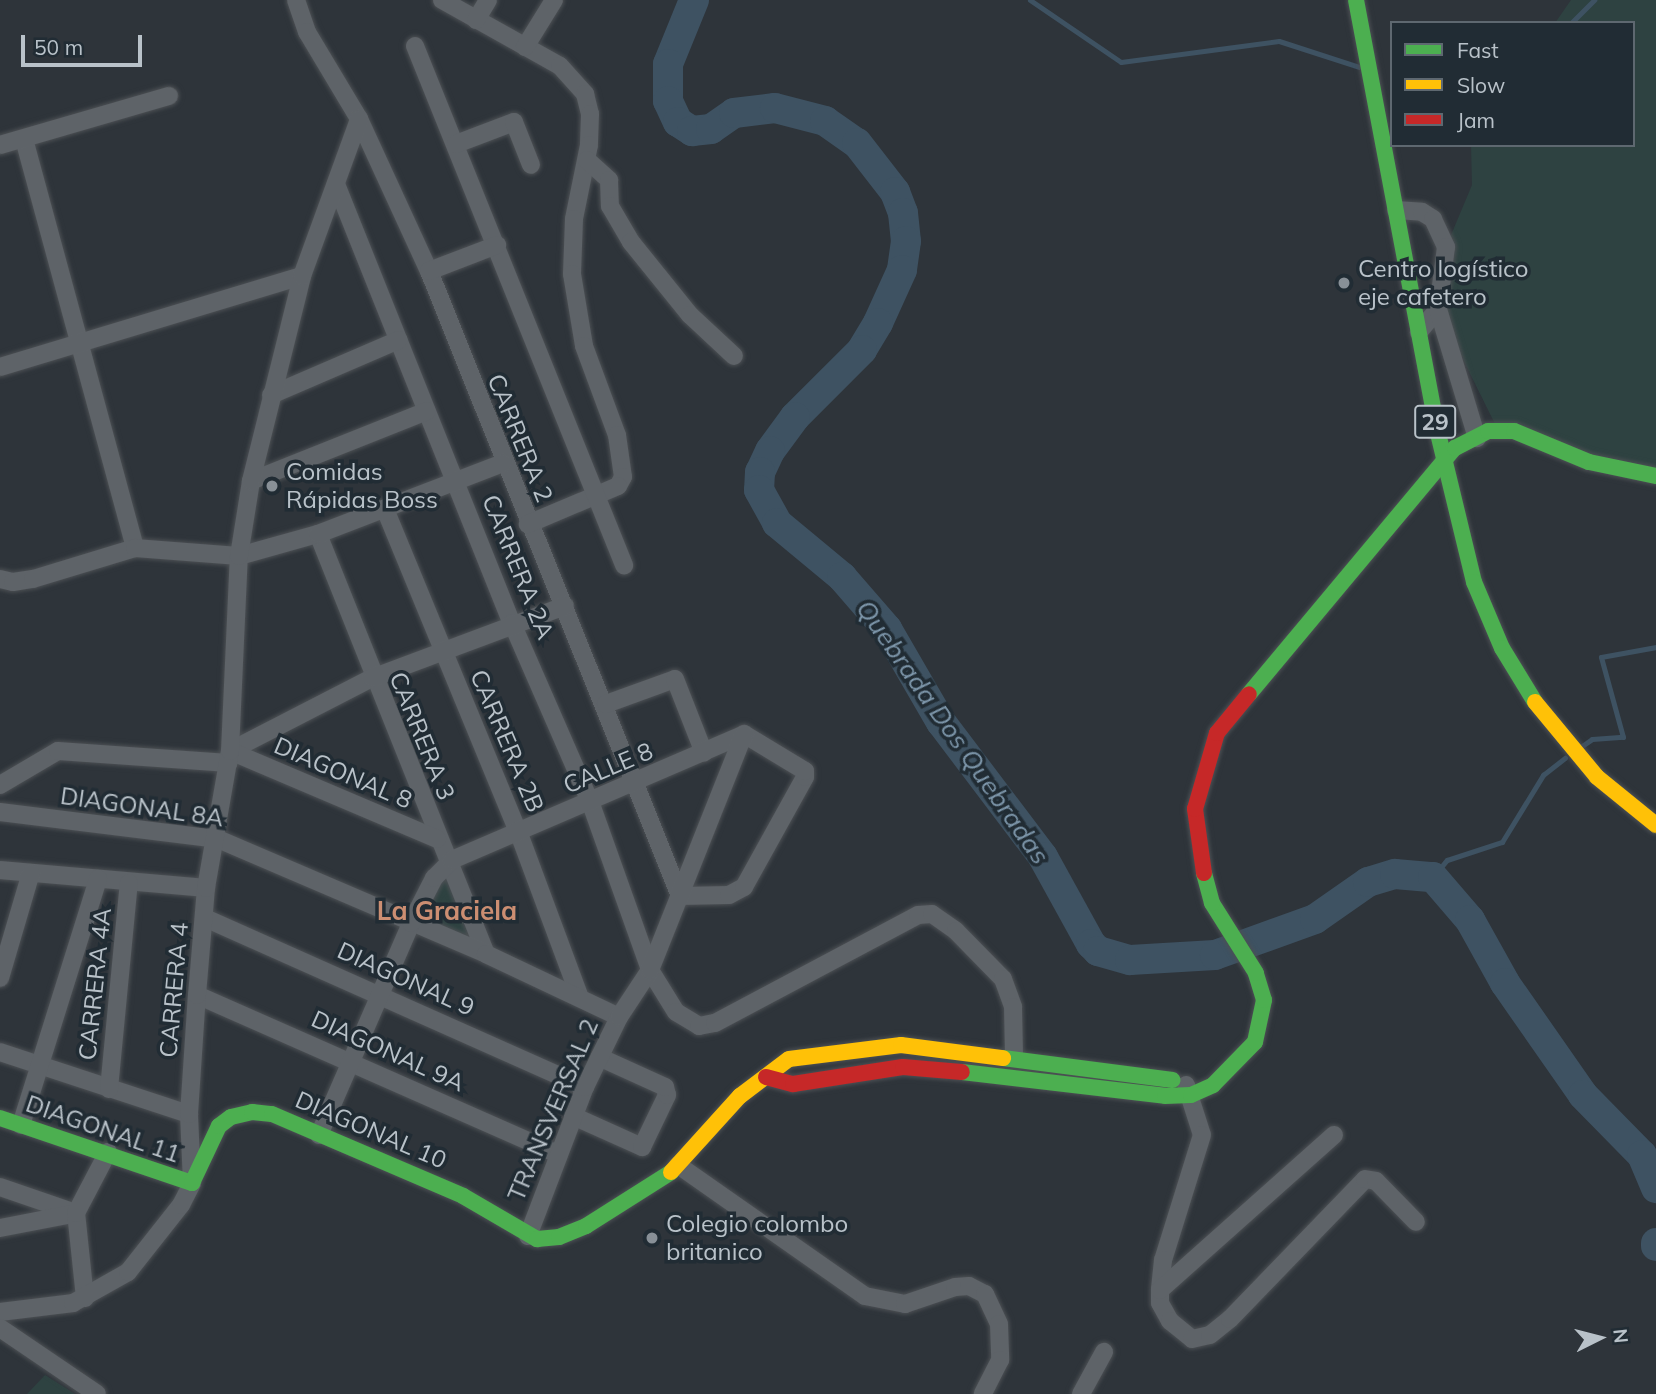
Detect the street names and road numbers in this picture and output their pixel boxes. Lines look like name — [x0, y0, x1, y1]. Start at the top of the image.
street label: CARRERA 2 — [481, 370, 559, 506]
road number: 29 — [1414, 402, 1456, 442]
street label: CARRERA 2A — [476, 491, 560, 643]
street label: CARRERA 2B — [464, 665, 550, 817]
street label: CARRERA 3 — [383, 668, 461, 804]
street label: DIAGONAL 8 — [270, 731, 416, 815]
street label: CALLE 8 — [559, 736, 657, 800]
street label: DIAGONAL 8A — [59, 781, 225, 833]
street label: CARRERA 4A — [73, 906, 117, 1062]
street label: CARRERA 4 — [154, 921, 194, 1059]
street label: DIAGONAL 9 — [333, 936, 479, 1022]
street label: DIAGONAL 9A — [307, 1004, 469, 1098]
street label: TRANSVERSAL 2 — [502, 1015, 604, 1205]
street label: DIAGONAL 10 — [291, 1085, 451, 1175]
street label: DIAGONAL 11 — [22, 1089, 184, 1169]

